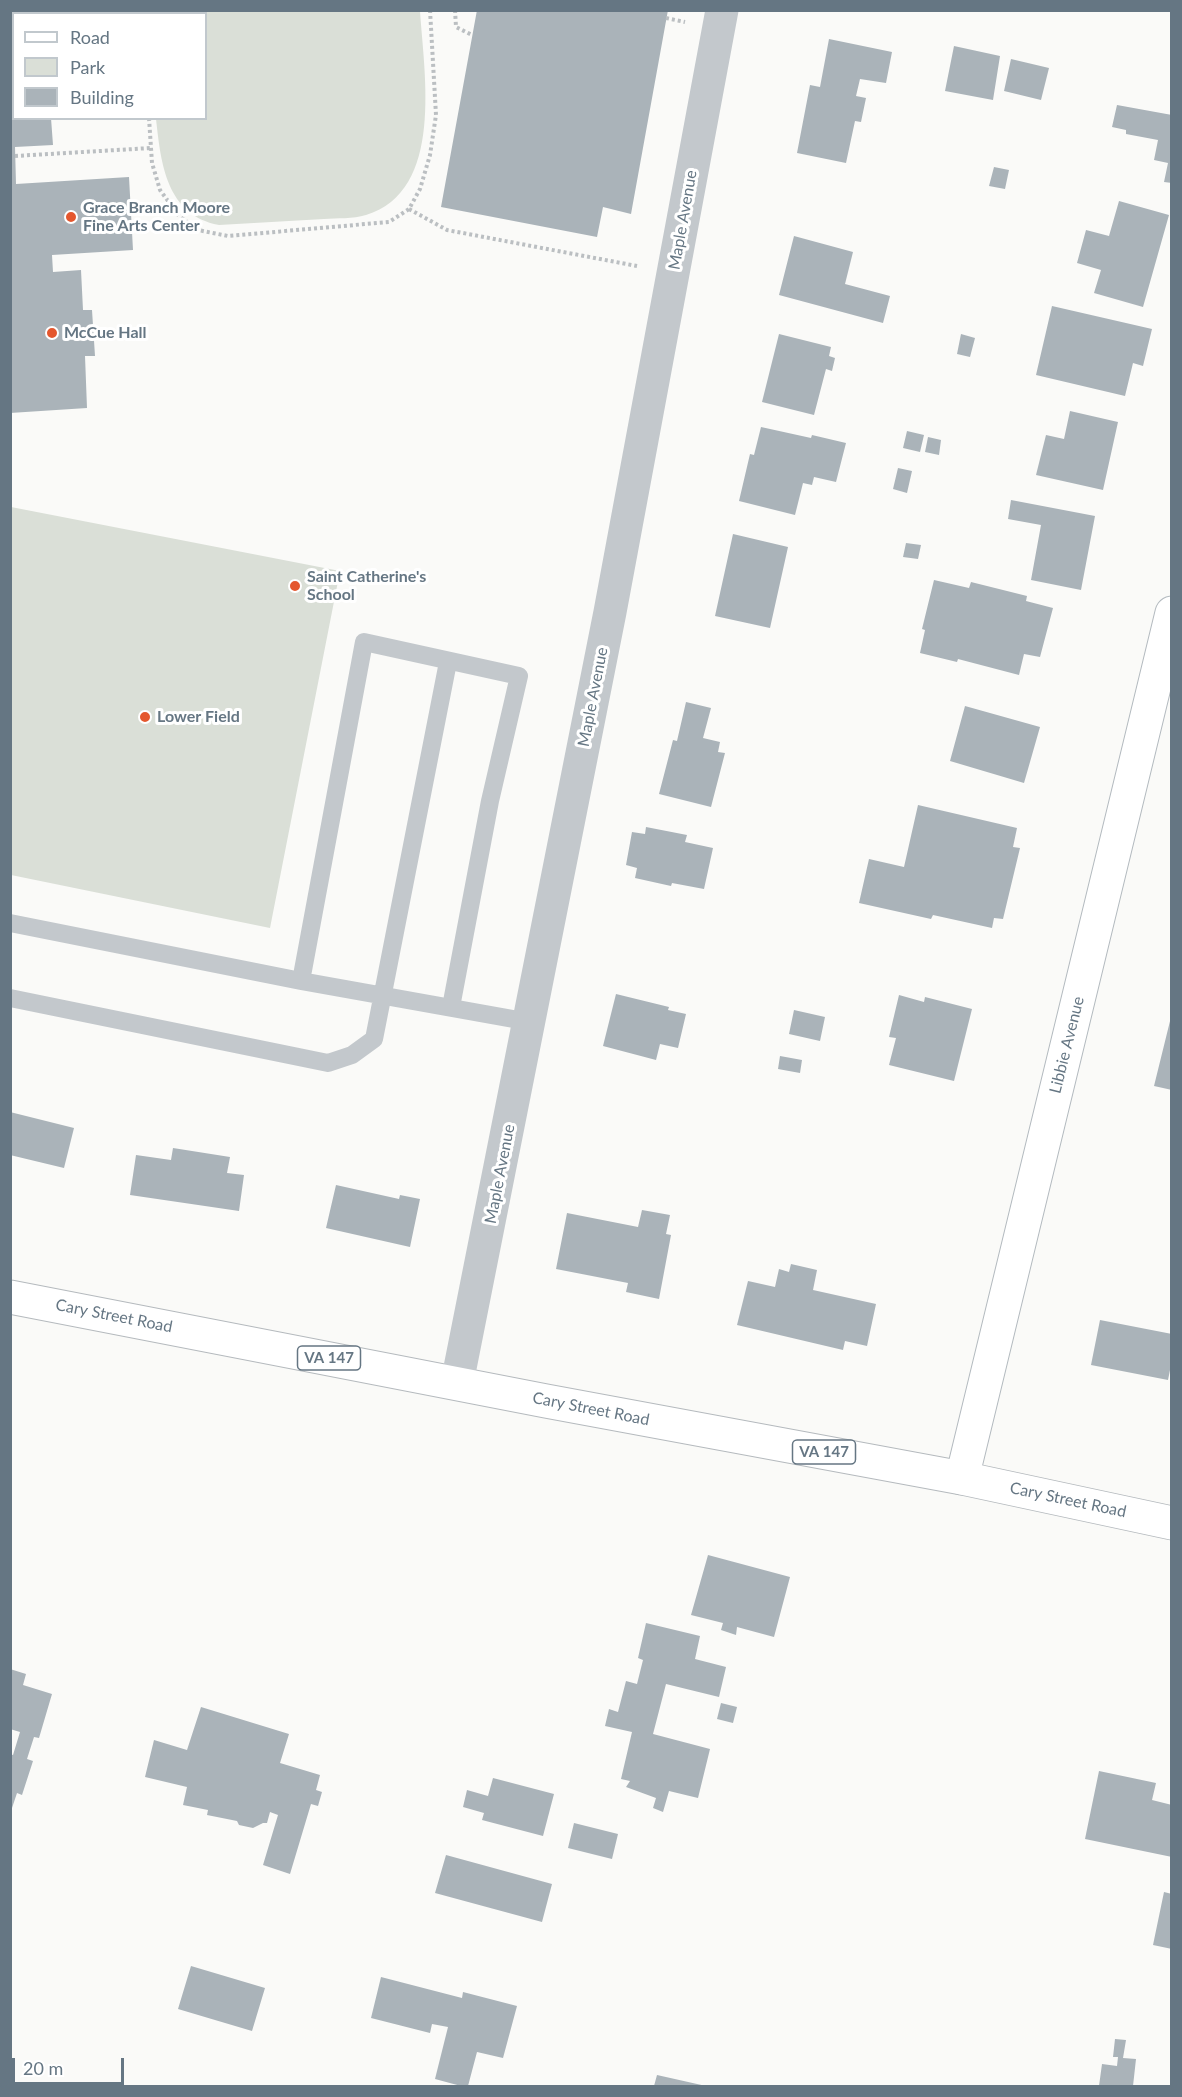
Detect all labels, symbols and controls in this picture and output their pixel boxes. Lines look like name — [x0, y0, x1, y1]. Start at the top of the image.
legend — [12, 12, 207, 120]
text: Road — [70, 26, 110, 48]
text: Park — [70, 56, 105, 78]
text: Building — [70, 86, 134, 108]
street label: Maple Avenue — [665, 169, 701, 271]
place label: Grace Branch Moore Fine Arts Center — [83, 198, 230, 236]
marker: Grace Branch Moore Fine Arts Center — [64, 210, 78, 224]
place label: McCue Hall — [64, 323, 147, 343]
marker: McCue Hall — [45, 326, 59, 340]
place label: Saint Catherine's School — [307, 567, 426, 605]
marker: Saint Catherine's School — [288, 579, 302, 593]
street label: Maple Avenue — [574, 646, 612, 748]
place label: Lower Field — [157, 707, 240, 727]
marker: Lower Field — [138, 710, 152, 724]
street label: Libbie Avenue — [1046, 994, 1088, 1096]
street label: Maple Avenue — [481, 1123, 519, 1225]
street label: Cary Street Road — [54, 1295, 174, 1337]
road number: VA 147 — [298, 1346, 360, 1370]
street label: Cary Street Road — [531, 1388, 651, 1430]
road number: VA 147 — [792, 1440, 856, 1464]
street label: Cary Street Road — [1008, 1478, 1128, 1522]
scale bar — [15, 2046, 128, 2084]
text: 20 m — [23, 2057, 63, 2079]

